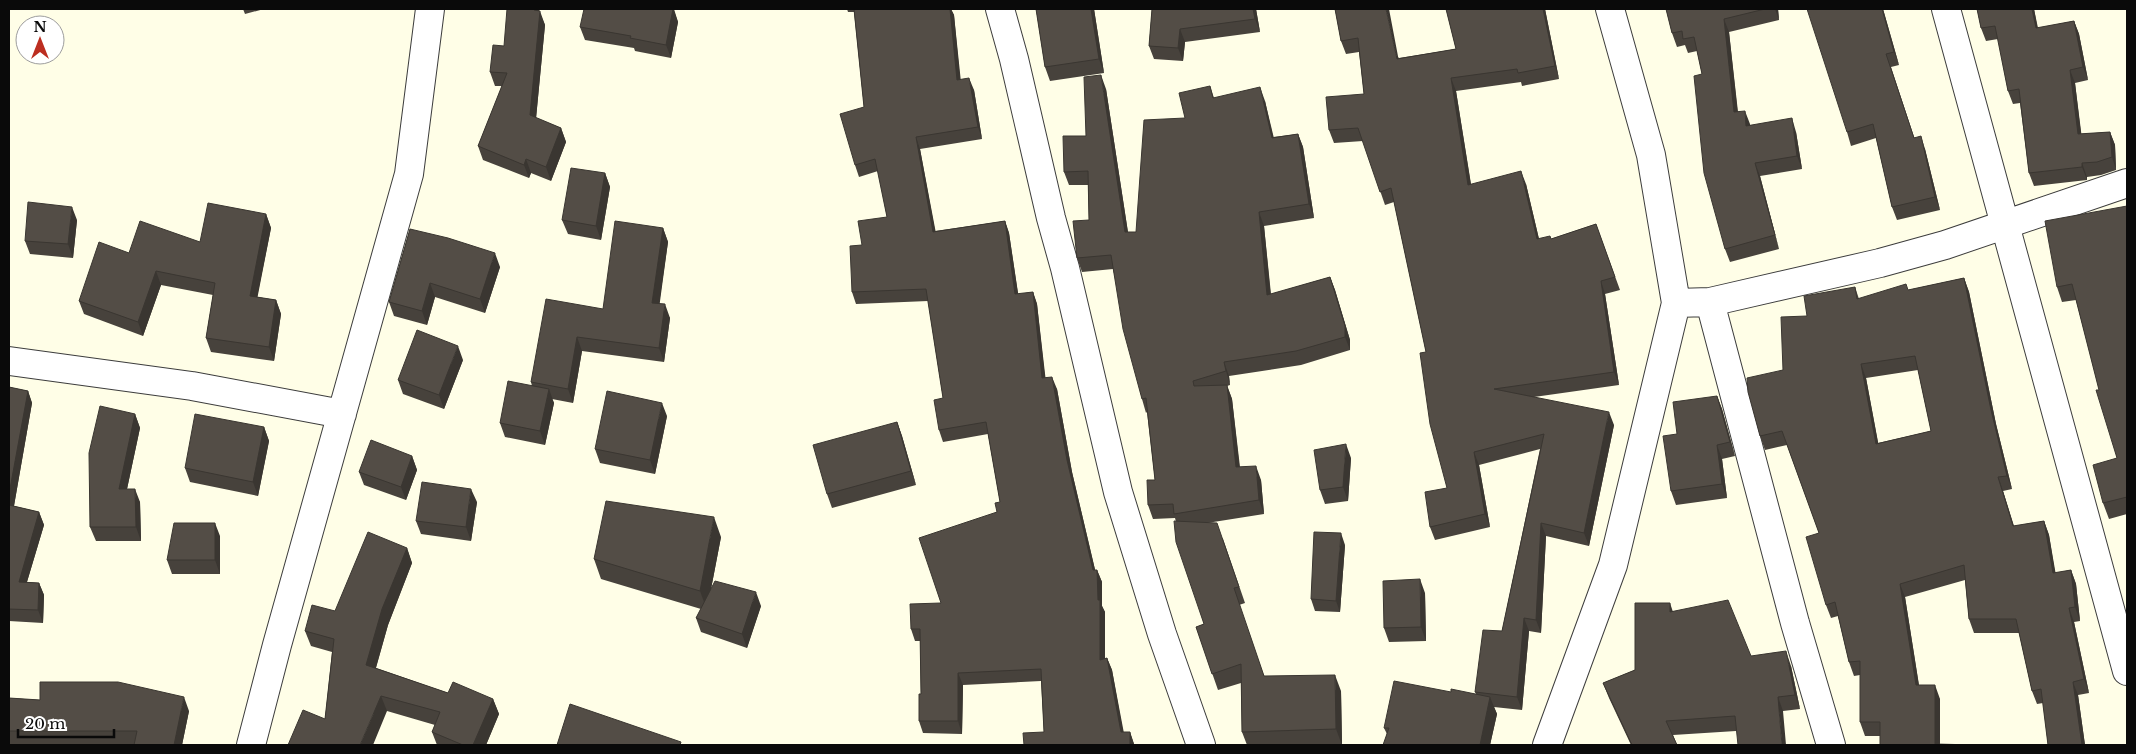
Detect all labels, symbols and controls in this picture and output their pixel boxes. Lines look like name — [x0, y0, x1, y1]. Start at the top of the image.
north arrow — [15, 15, 65, 65]
text: N — [33, 18, 47, 36]
scale bar — [18, 706, 114, 738]
text: 20 m — [25, 714, 65, 733]

